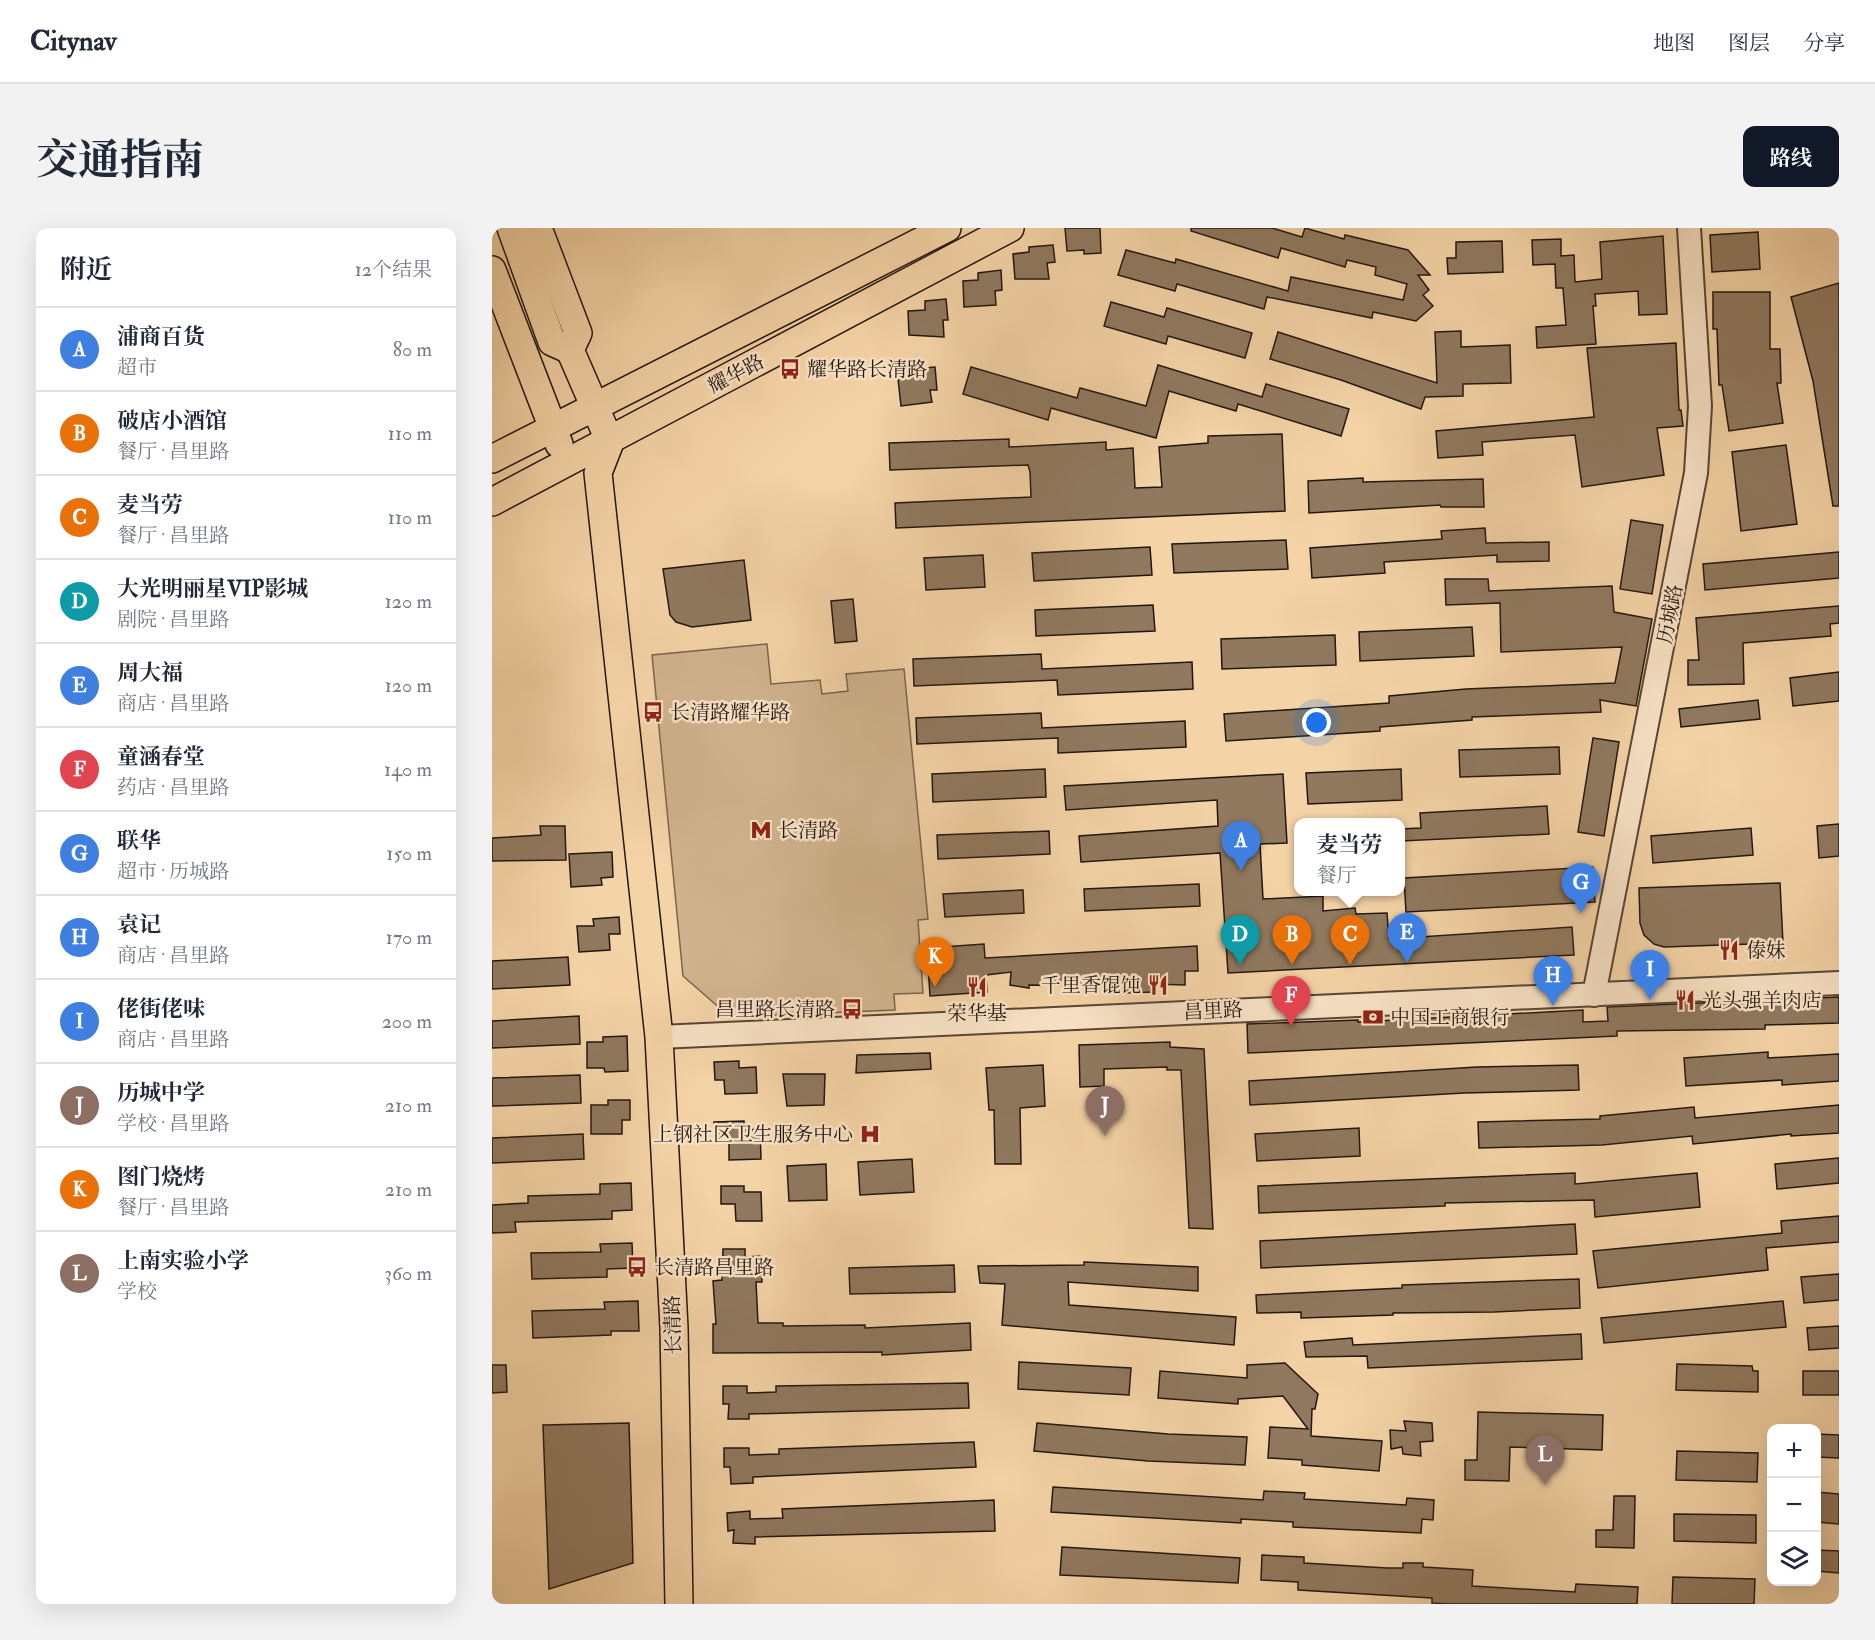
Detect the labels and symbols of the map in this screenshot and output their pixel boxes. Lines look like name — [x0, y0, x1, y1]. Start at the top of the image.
street label: 耀华路 — [704, 349, 768, 399]
bus stop icon: 耀华路长清路 — [778, 357, 802, 381]
place label: 耀华路长清路 — [807, 357, 927, 382]
street label: 历城路 — [1652, 582, 1688, 646]
bus stop icon: 长清路耀华路 — [641, 700, 665, 724]
place label: 长清路耀华路 — [670, 700, 790, 725]
your location — [1302, 708, 1331, 737]
metro station icon: 长清路 — [749, 818, 773, 842]
place label: 长清路 — [778, 818, 838, 843]
pin: A — [1222, 822, 1260, 871]
pin: G — [1562, 864, 1600, 913]
pin: E — [1388, 914, 1426, 963]
pin: D — [1220, 916, 1260, 965]
pin: B — [1272, 916, 1312, 965]
pin: C — [1330, 916, 1370, 965]
pin: K — [916, 938, 954, 987]
restaurant icon: 傣妹 — [1717, 938, 1741, 962]
place label: 傣妹 — [1746, 938, 1786, 963]
pin: I — [1630, 950, 1670, 1000]
pin: H — [1534, 956, 1572, 1006]
place label: 千里香馄饨 — [1041, 973, 1141, 998]
restaurant icon: 千里香馄饨 — [1146, 973, 1170, 997]
restaurant icon: 荣华基 — [965, 975, 989, 999]
pin: F — [1272, 976, 1310, 1026]
restaurant icon: 光头强羊肉店 — [1673, 988, 1697, 1012]
place label: 光头强羊肉店 — [1702, 988, 1822, 1013]
place label: 昌里路长清路 — [715, 997, 835, 1022]
bus stop icon: 昌里路长清路 — [840, 997, 864, 1021]
street label: 昌里路 — [1182, 997, 1244, 1025]
place label: 荣华基 — [947, 1001, 1007, 1026]
bank icon: 中国工商银行 — [1361, 1005, 1385, 1029]
place label: 中国工商银行 — [1390, 1005, 1510, 1030]
pin: J — [1086, 1086, 1124, 1136]
place label: 上钢社区卫生服务中心 — [653, 1122, 853, 1147]
hospital icon: 上钢社区卫生服务中心 — [858, 1122, 882, 1146]
bus stop icon: 长清路昌里路 — [625, 1255, 649, 1279]
place label: 长清路昌里路 — [654, 1255, 774, 1280]
street label: 长清路 — [659, 1295, 687, 1355]
pin: L — [1526, 1436, 1564, 1485]

